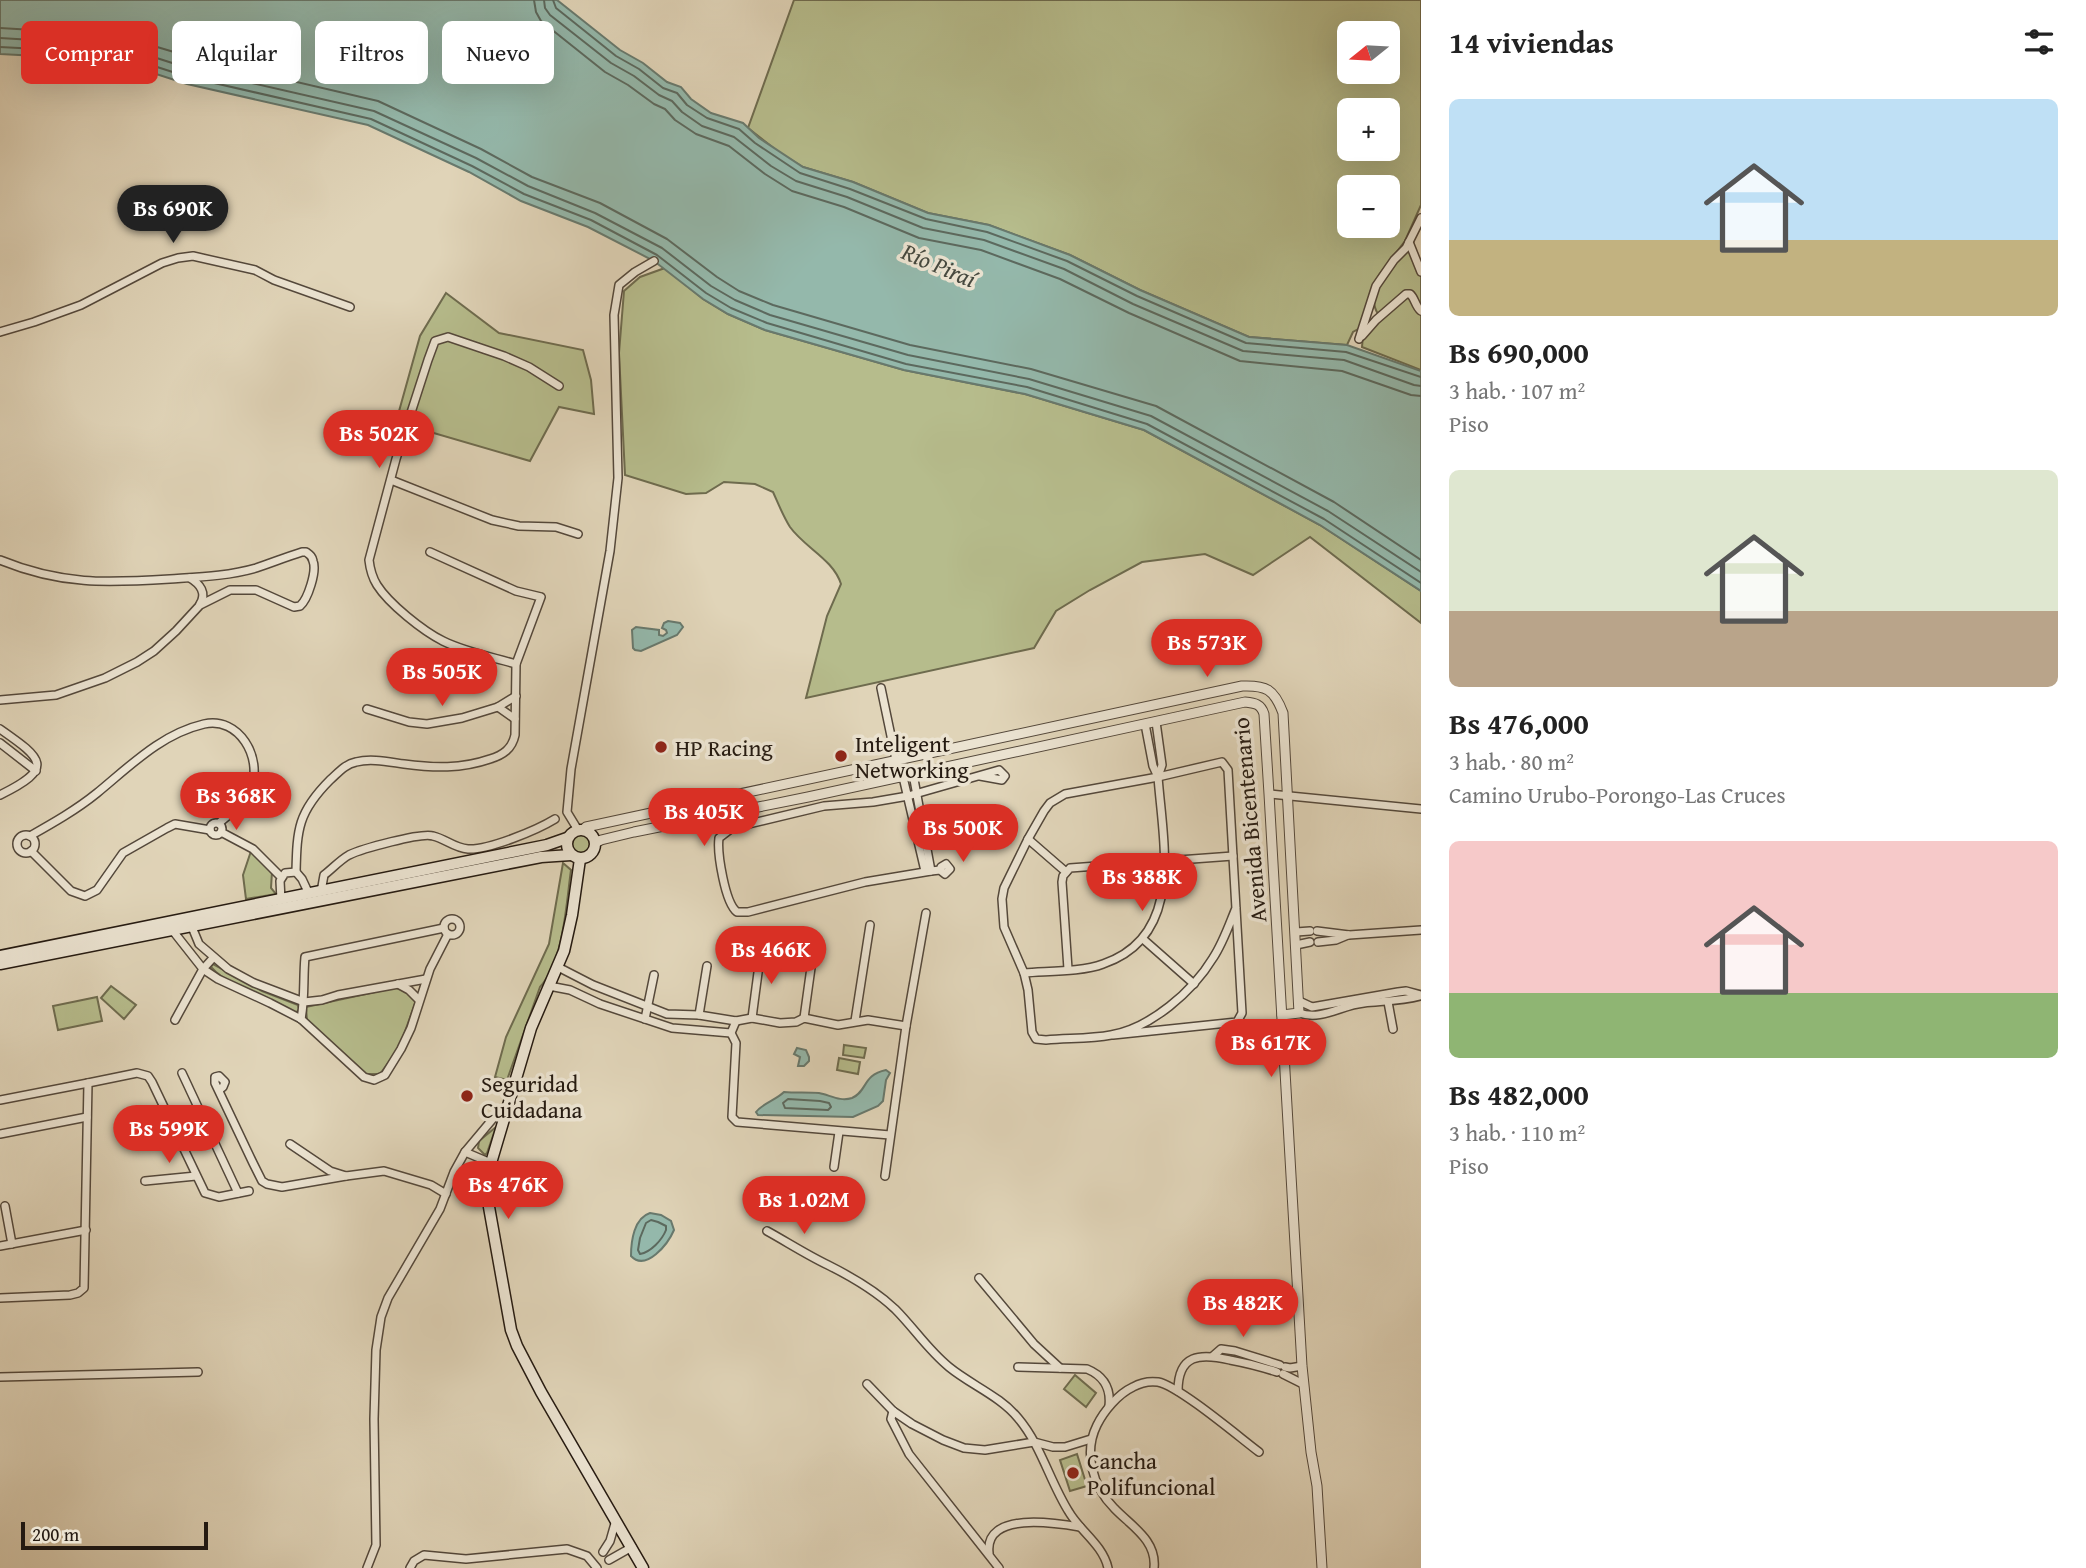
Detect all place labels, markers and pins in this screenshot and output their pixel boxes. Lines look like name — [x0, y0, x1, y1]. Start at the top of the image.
pin: Bs 690K — [108, 186, 238, 245]
pin: Bs 502K — [314, 410, 444, 470]
pin: Bs 573K — [1142, 620, 1272, 679]
pin: Bs 505K — [377, 648, 507, 708]
place label: Inteligent Networking — [855, 727, 969, 786]
place label: HP Racing — [675, 731, 773, 764]
marker: HP Racing — [653, 739, 669, 755]
marker: Inteligent Networking — [833, 748, 849, 764]
pin: Bs 368K — [171, 772, 301, 832]
pin: Bs 405K — [639, 788, 769, 848]
pin: Bs 500K — [898, 804, 1028, 864]
pin: Bs 388K — [1077, 853, 1207, 913]
pin: Bs 466K — [706, 926, 836, 986]
pin: Bs 617K — [1206, 1020, 1336, 1079]
place label: Seguridad Cuidadana — [481, 1067, 583, 1126]
marker: Seguridad Cuidadana — [459, 1088, 475, 1104]
pin: Bs 599K — [104, 1106, 234, 1165]
pin: Bs 476K — [443, 1162, 573, 1221]
pin: Bs 1.02M — [732, 1176, 876, 1236]
pin: Bs 482K — [1178, 1280, 1308, 1339]
place label: Cancha Polifuncional — [1087, 1444, 1215, 1503]
marker: Cancha Polifuncional — [1065, 1465, 1081, 1481]

